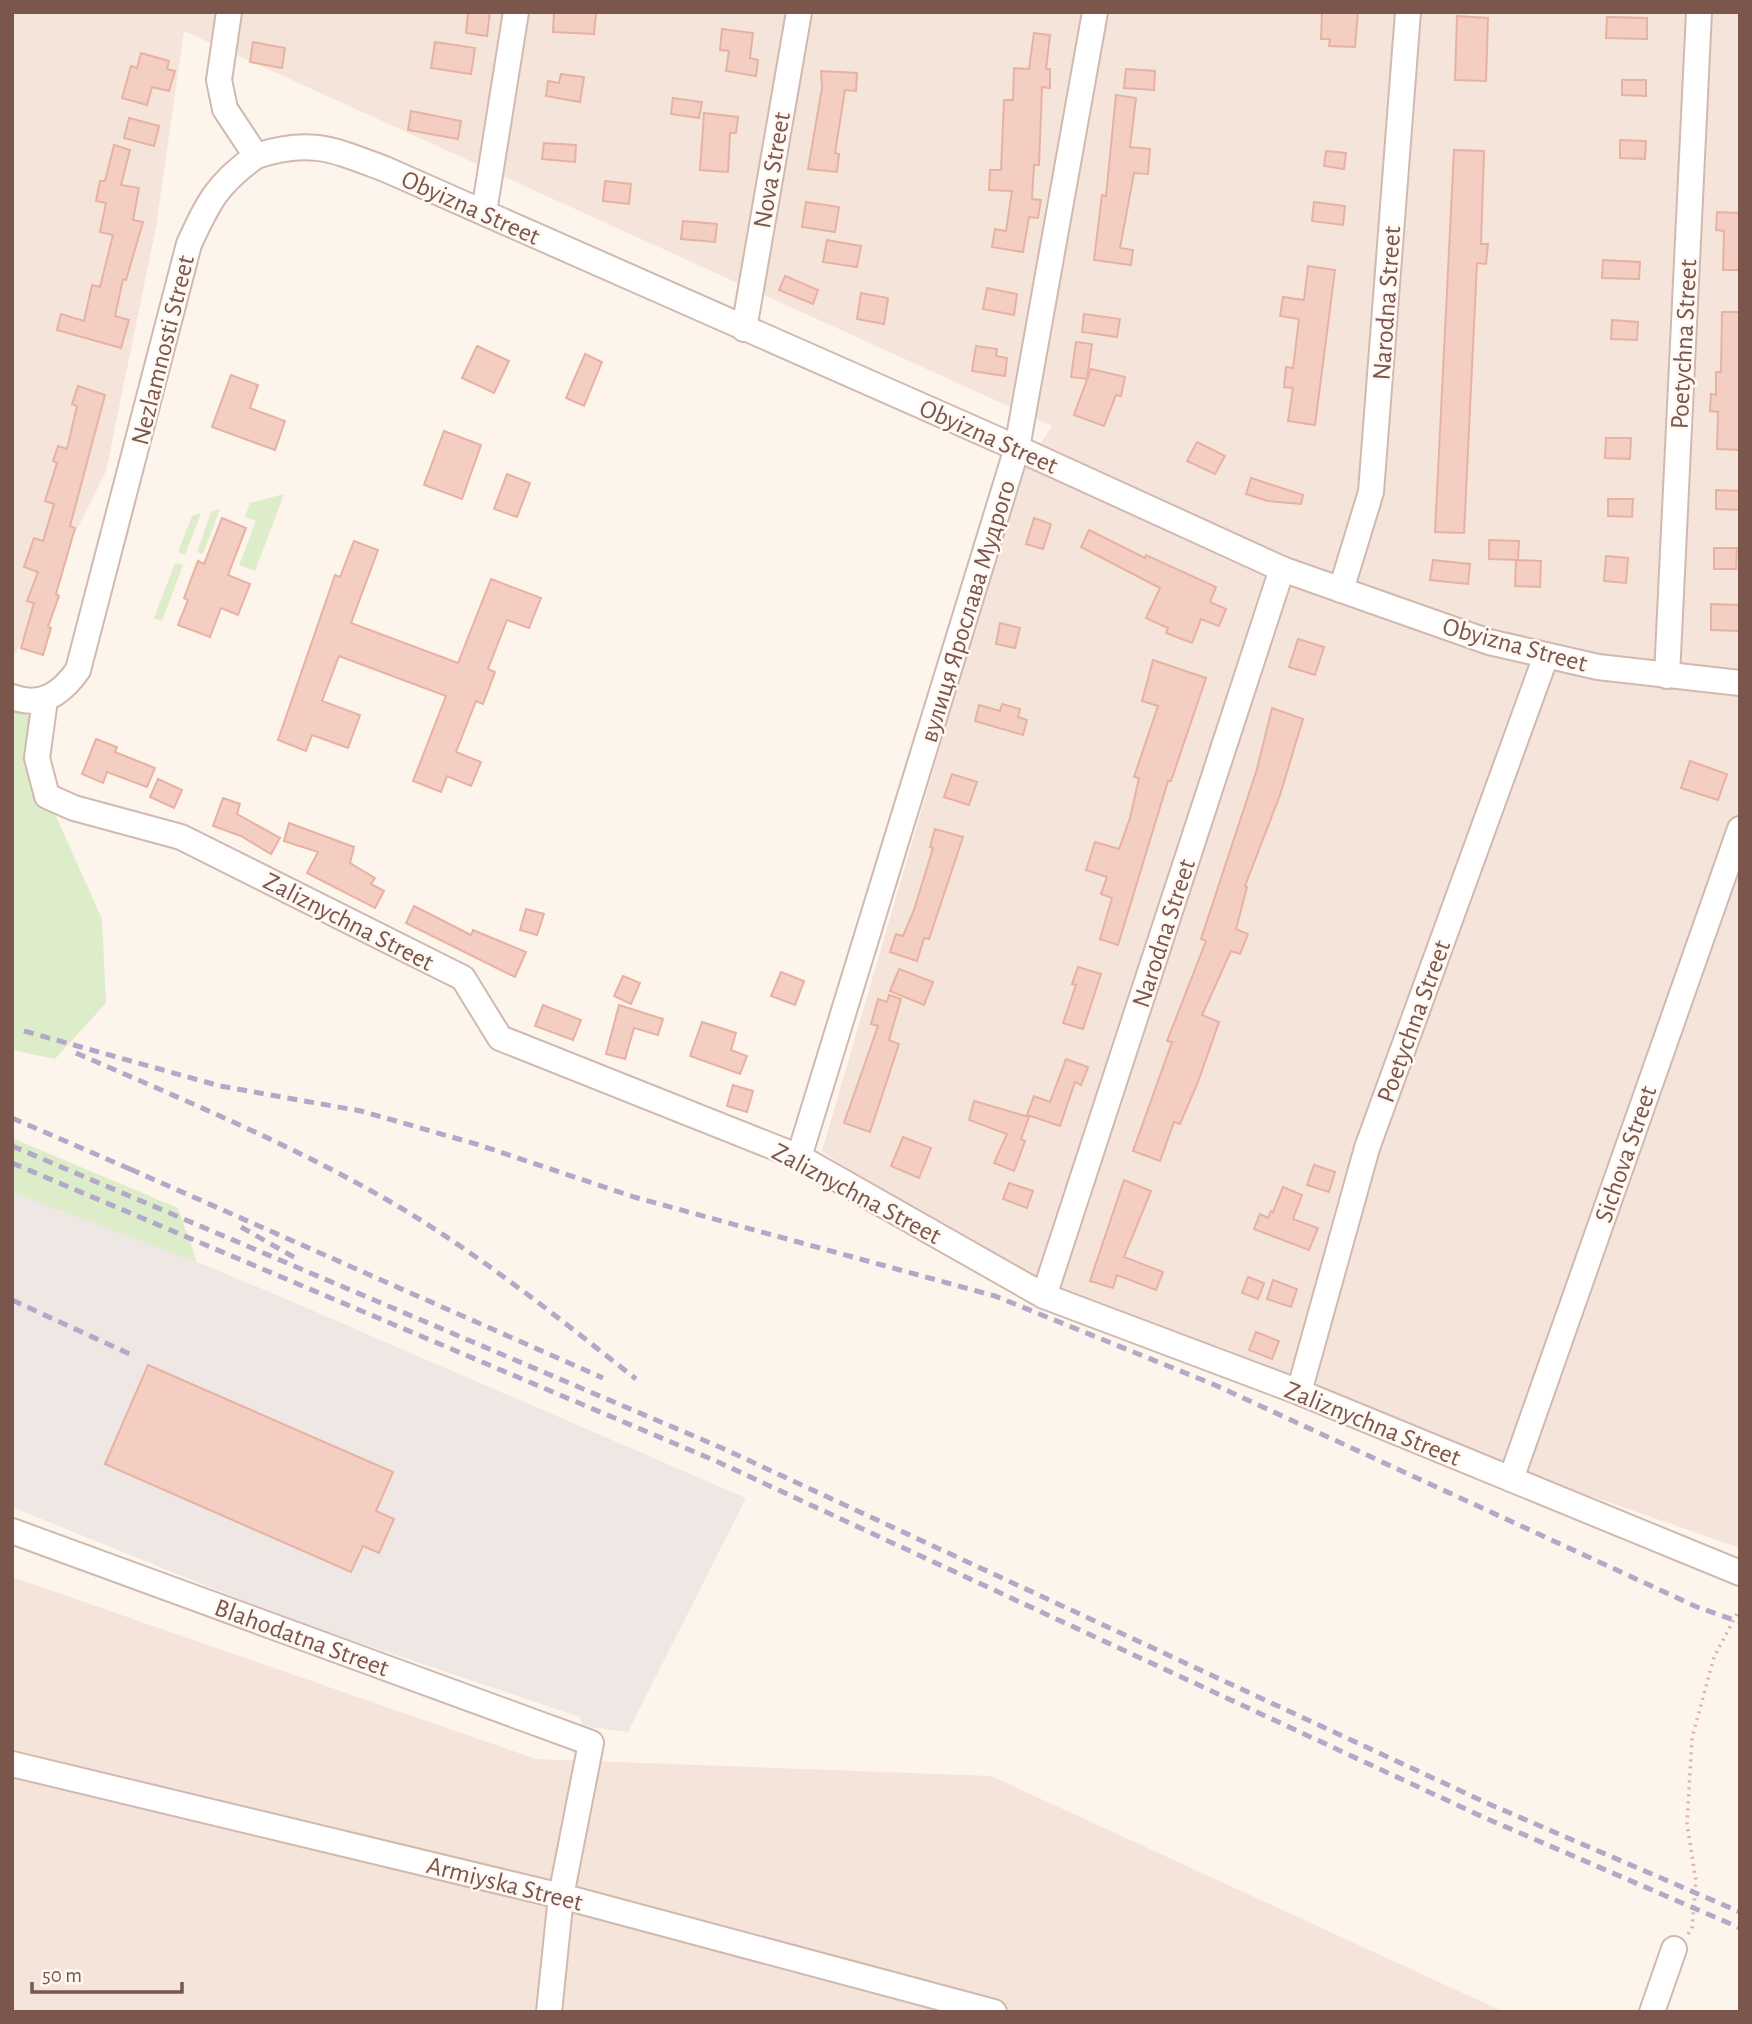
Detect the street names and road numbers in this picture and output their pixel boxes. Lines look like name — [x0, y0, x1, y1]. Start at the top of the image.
street label: Nova Street — [749, 110, 795, 230]
street label: Obyizna Street — [397, 166, 544, 250]
street label: Narodna Street — [1369, 225, 1405, 381]
street label: Nezlamnosti Street — [127, 253, 199, 448]
street label: Poetychna Street — [1667, 258, 1701, 430]
street label: Obyizna Street — [915, 395, 1062, 479]
street label: вулиця Ярослава Мудрого — [916, 477, 1020, 745]
street label: Obyizna Street — [1440, 613, 1590, 677]
street label: Narodna Street — [1128, 856, 1200, 1011]
street label: Zaliznychna Street — [259, 868, 438, 976]
street label: Poetychna Street — [1373, 937, 1455, 1106]
street label: Sichova Street — [1590, 1083, 1661, 1226]
street label: Zaliznychna Street — [768, 1139, 945, 1249]
street label: Zaliznychna Street — [1281, 1377, 1464, 1471]
street label: Blahodatna Street — [211, 1594, 392, 1682]
street label: Armiyska Street — [424, 1852, 585, 1916]

